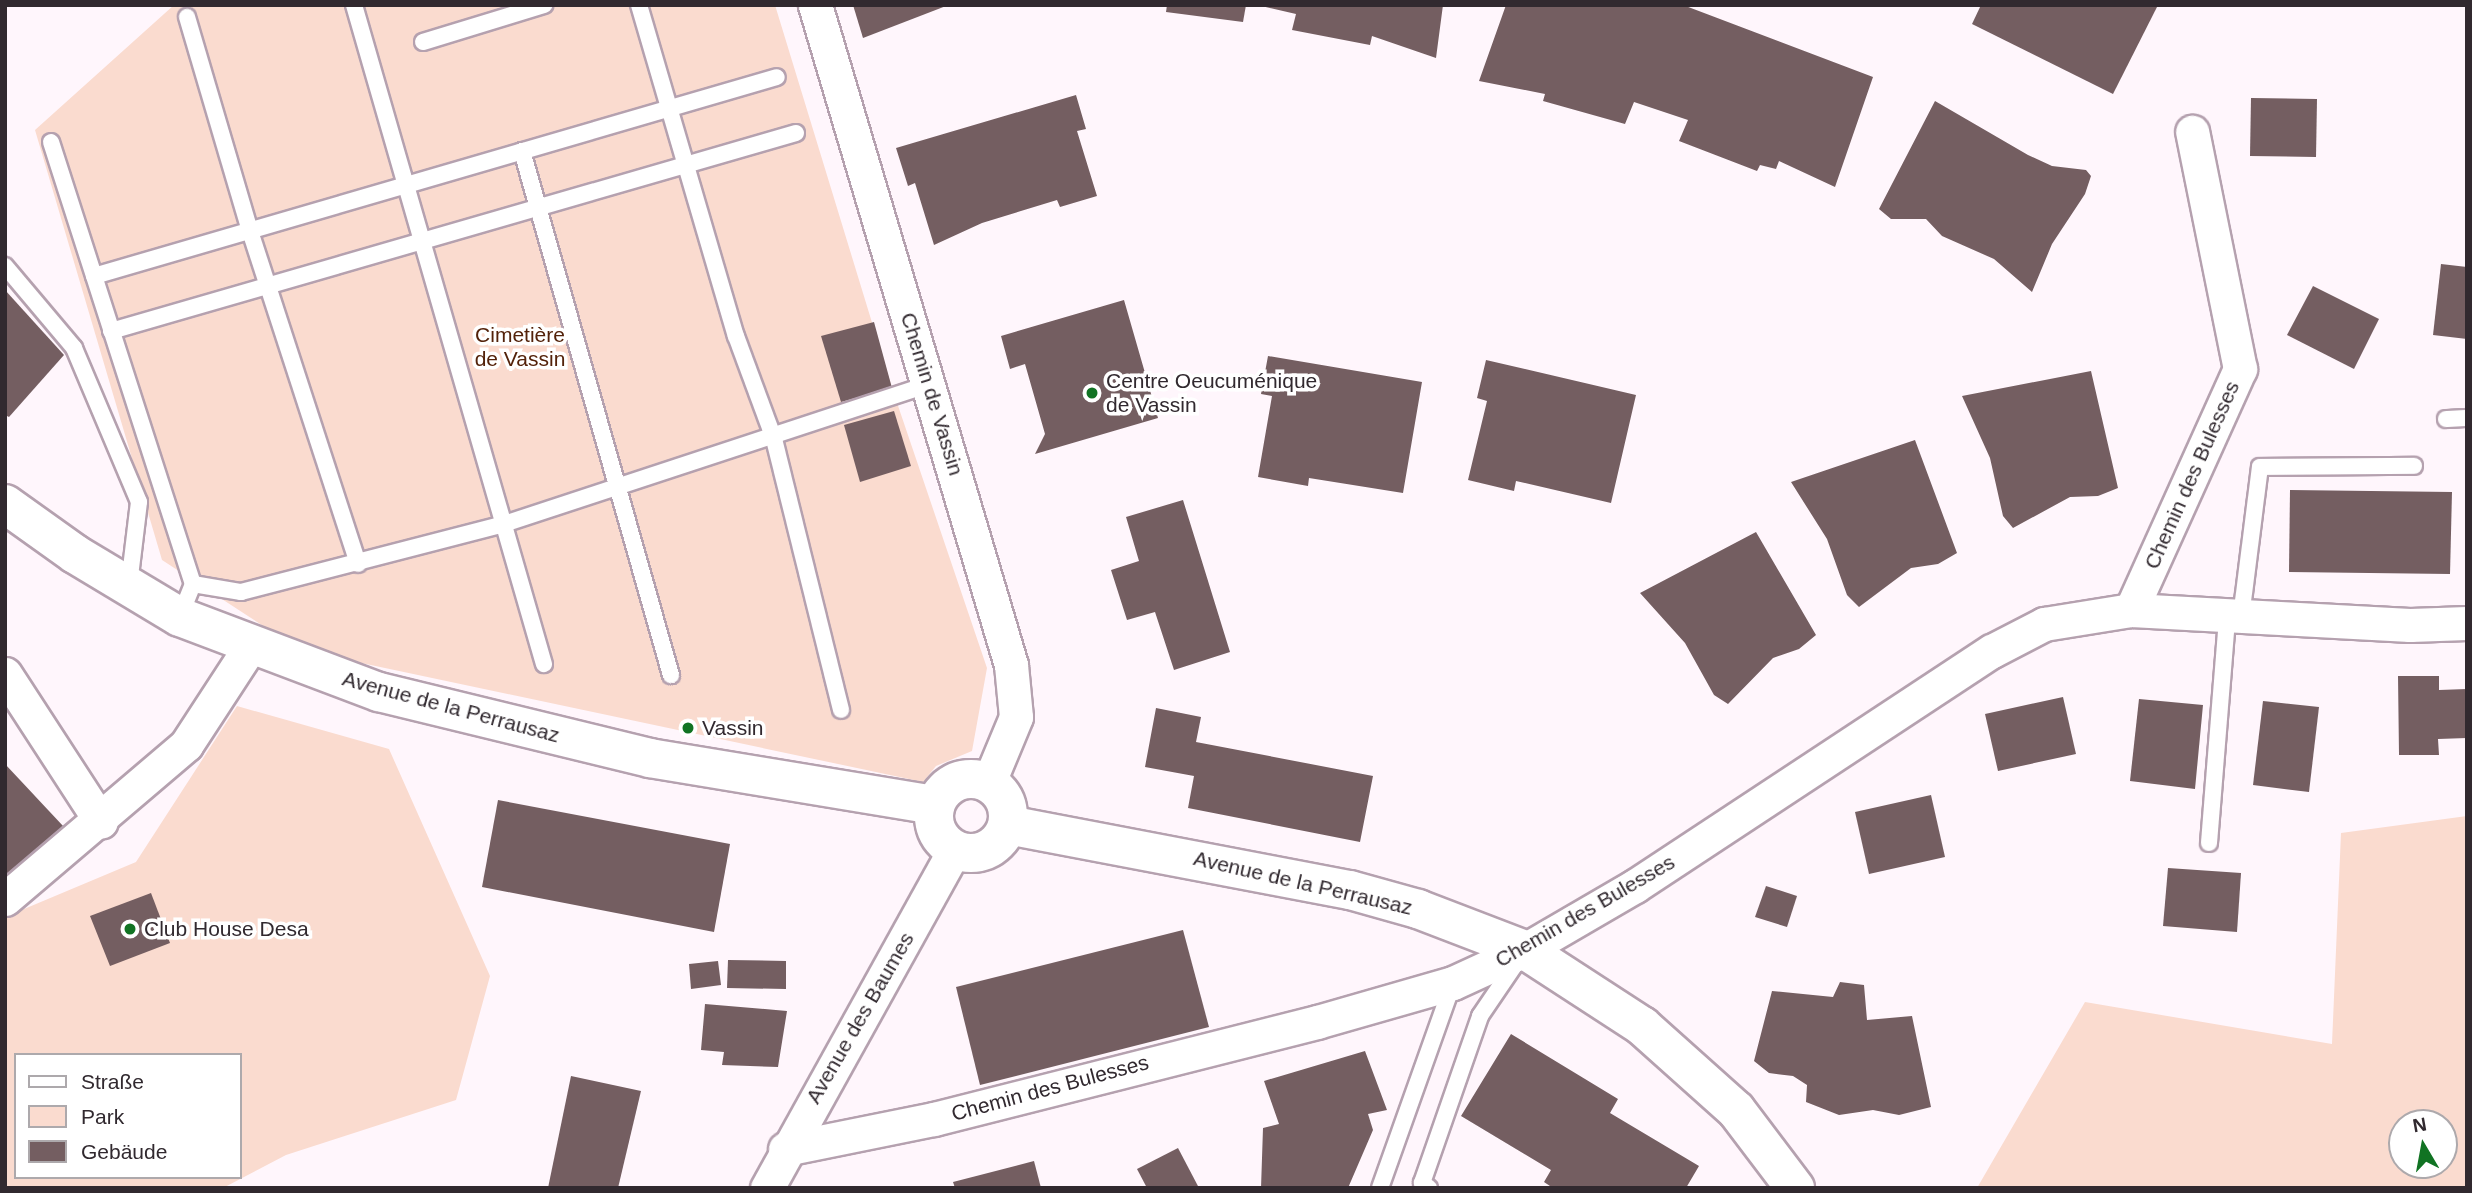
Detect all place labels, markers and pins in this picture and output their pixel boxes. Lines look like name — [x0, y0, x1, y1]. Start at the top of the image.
place label: Centre Oeucuménique de Vassin — [1106, 368, 1317, 418]
marker: Centre Oeucuménique de Vassin — [1084, 385, 1100, 401]
place label: Vassin — [702, 715, 763, 741]
marker: Vassin — [680, 720, 696, 736]
place label: Club House Desa — [144, 916, 309, 942]
marker: Club House Desa — [122, 921, 138, 937]

